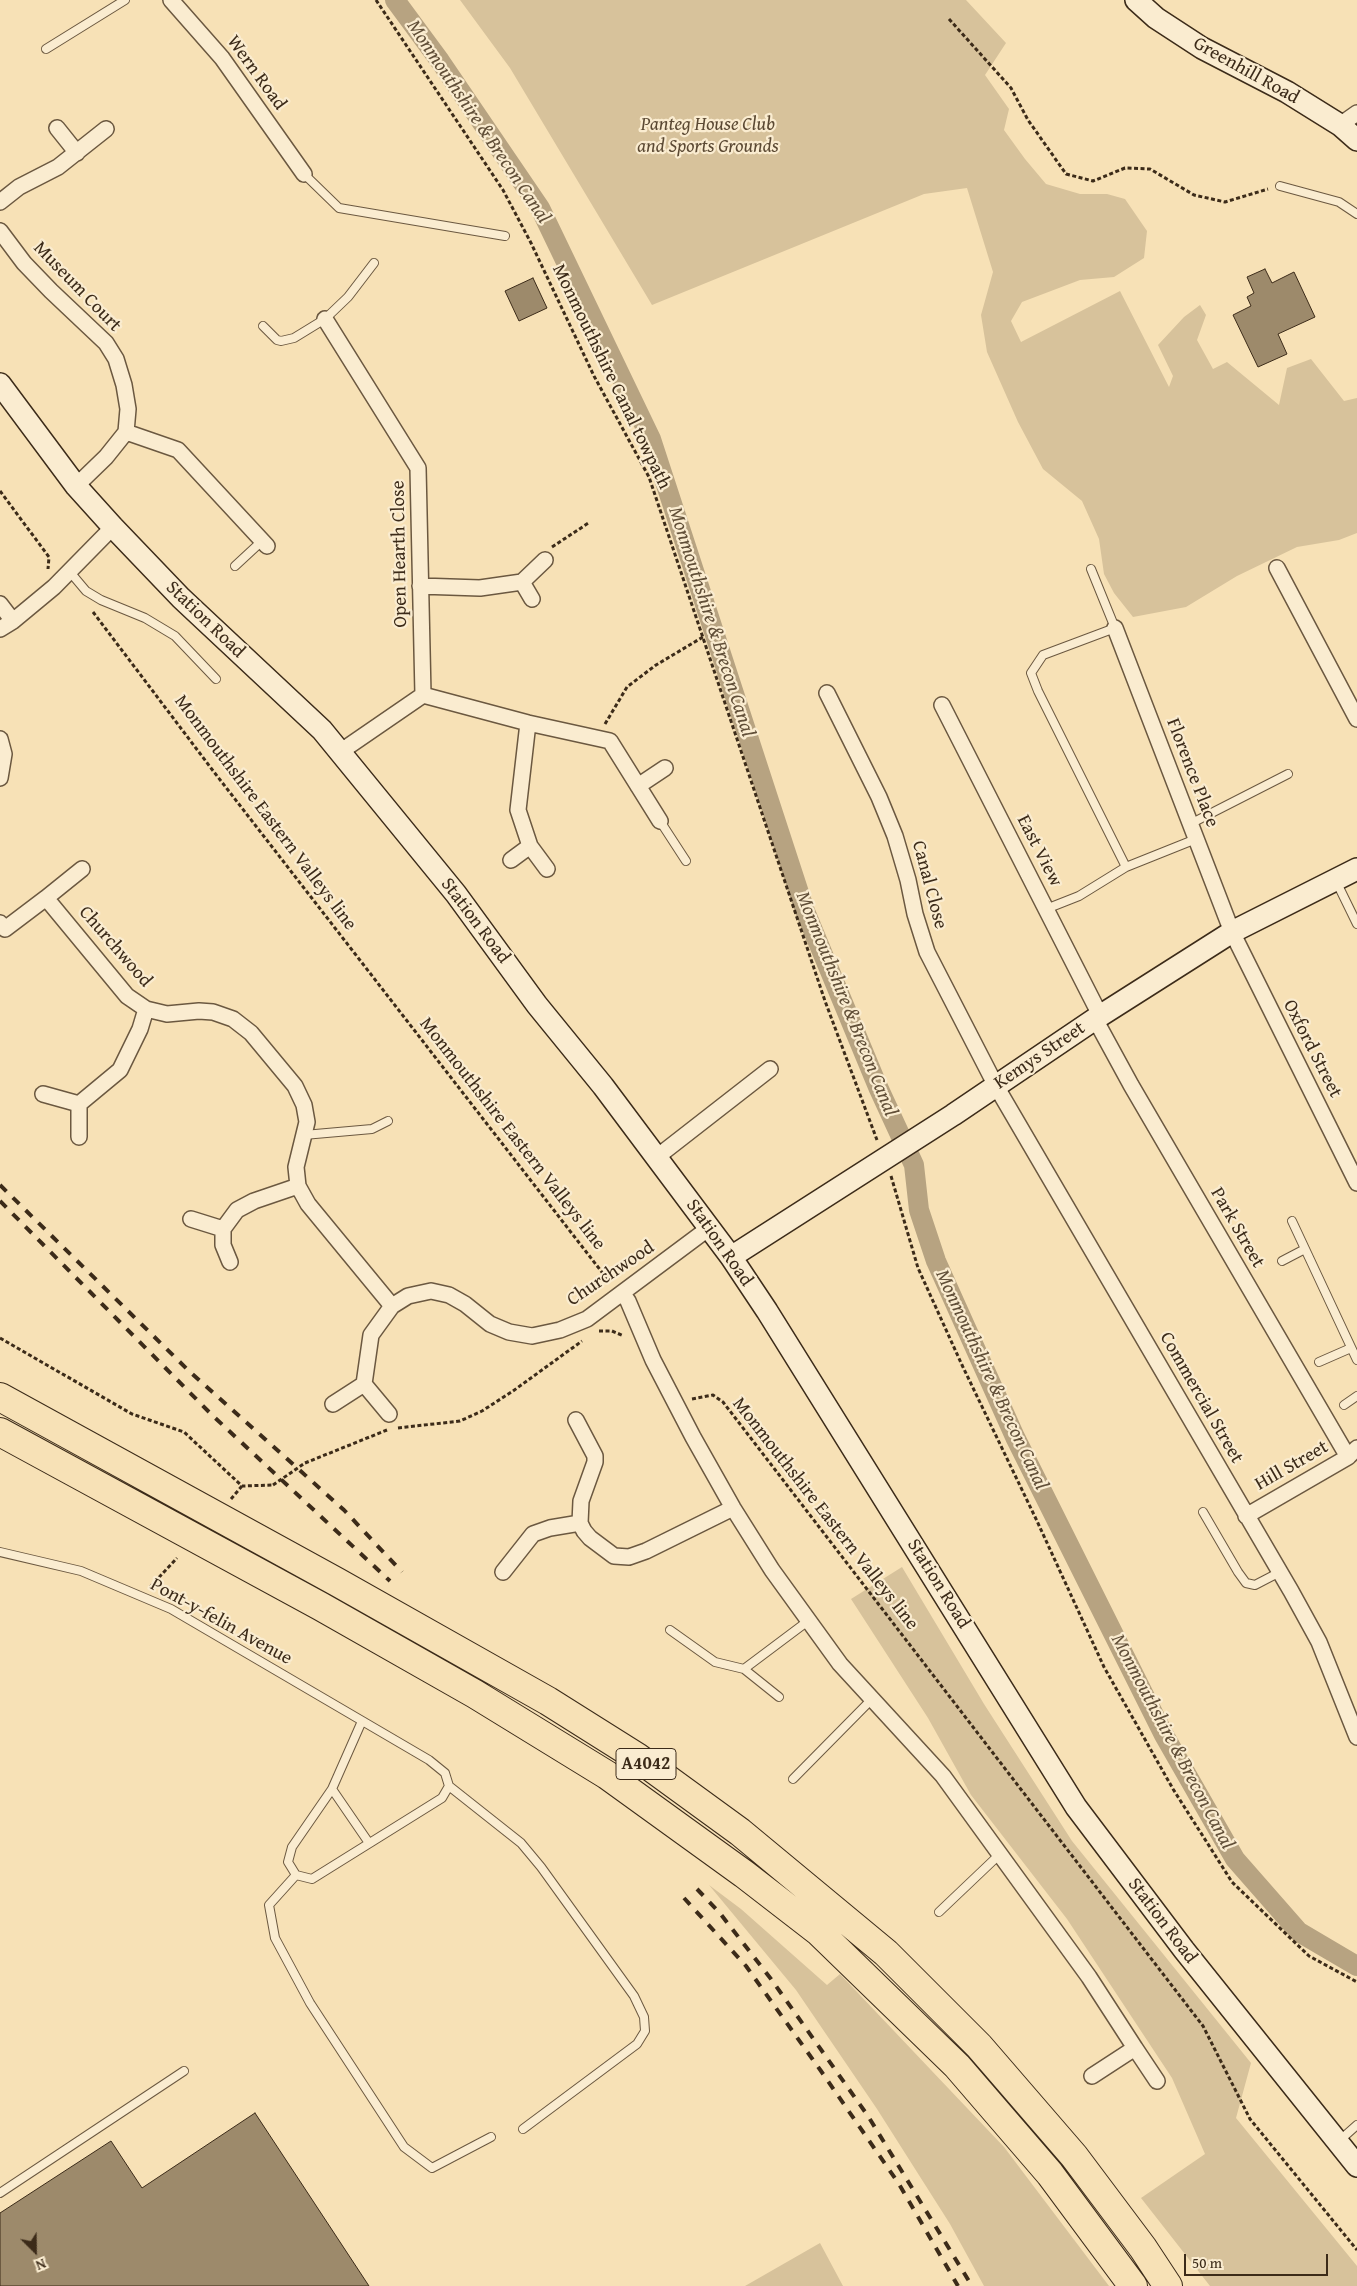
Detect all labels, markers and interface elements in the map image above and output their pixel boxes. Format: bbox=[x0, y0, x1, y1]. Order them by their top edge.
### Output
water label: Monmouthshire & Brecon Canal bbox=[401, 16, 555, 228]
street label: Wern Road bbox=[221, 31, 291, 115]
street label: Greenhill Road bbox=[1189, 32, 1303, 110]
park label: Panteg House Club and Sports Grounds bbox=[637, 114, 779, 158]
street label: Museum Court bbox=[28, 237, 126, 337]
street label: Monmouthshire Canal towpath bbox=[546, 261, 676, 493]
street label: Open Hearth Close bbox=[387, 480, 413, 628]
water label: Monmouthshire & Brecon Canal bbox=[662, 504, 760, 740]
street label: Station Road bbox=[161, 577, 249, 663]
street label: Monmouthshire Eastern Valleys line bbox=[169, 691, 361, 935]
street label: Florence Place bbox=[1161, 715, 1223, 831]
street label: East View bbox=[1011, 811, 1067, 891]
street label: Canal Close bbox=[906, 838, 952, 932]
street label: Station Road bbox=[435, 874, 515, 968]
water label: Monmouthshire & Brecon Canal bbox=[790, 888, 902, 1120]
street label: Churchwood bbox=[73, 902, 157, 992]
street label: Oxford Street bbox=[1278, 996, 1346, 1102]
street label: Monmouthshire Eastern Valleys line bbox=[414, 1013, 610, 1255]
street label: Kemys Street bbox=[990, 1017, 1090, 1095]
street label: Park Street bbox=[1205, 1184, 1269, 1272]
street label: Station Road bbox=[681, 1195, 757, 1291]
street label: Churchwood bbox=[563, 1236, 659, 1312]
water label: Monmouthshire & Brecon Canal bbox=[929, 1266, 1053, 1494]
street label: Commercial Street bbox=[1154, 1328, 1248, 1468]
street label: Monmouthshire Eastern Valleys line bbox=[727, 1393, 923, 1635]
street label: Hill Street bbox=[1251, 1436, 1333, 1496]
street label: Station Road bbox=[901, 1535, 975, 1633]
street label: Pont-y-felin Avenue bbox=[146, 1574, 296, 1670]
water label: Monmouthshire & Brecon Canal bbox=[1105, 1630, 1239, 1854]
road number: A4042 bbox=[616, 1748, 676, 1780]
street label: Station Road bbox=[1122, 1874, 1202, 1968]
north arrow bbox=[10, 2226, 60, 2276]
scale bar bbox=[1187, 2244, 1331, 2276]
text: 50 m bbox=[1192, 2252, 1222, 2273]
text: N bbox=[33, 2254, 49, 2276]

